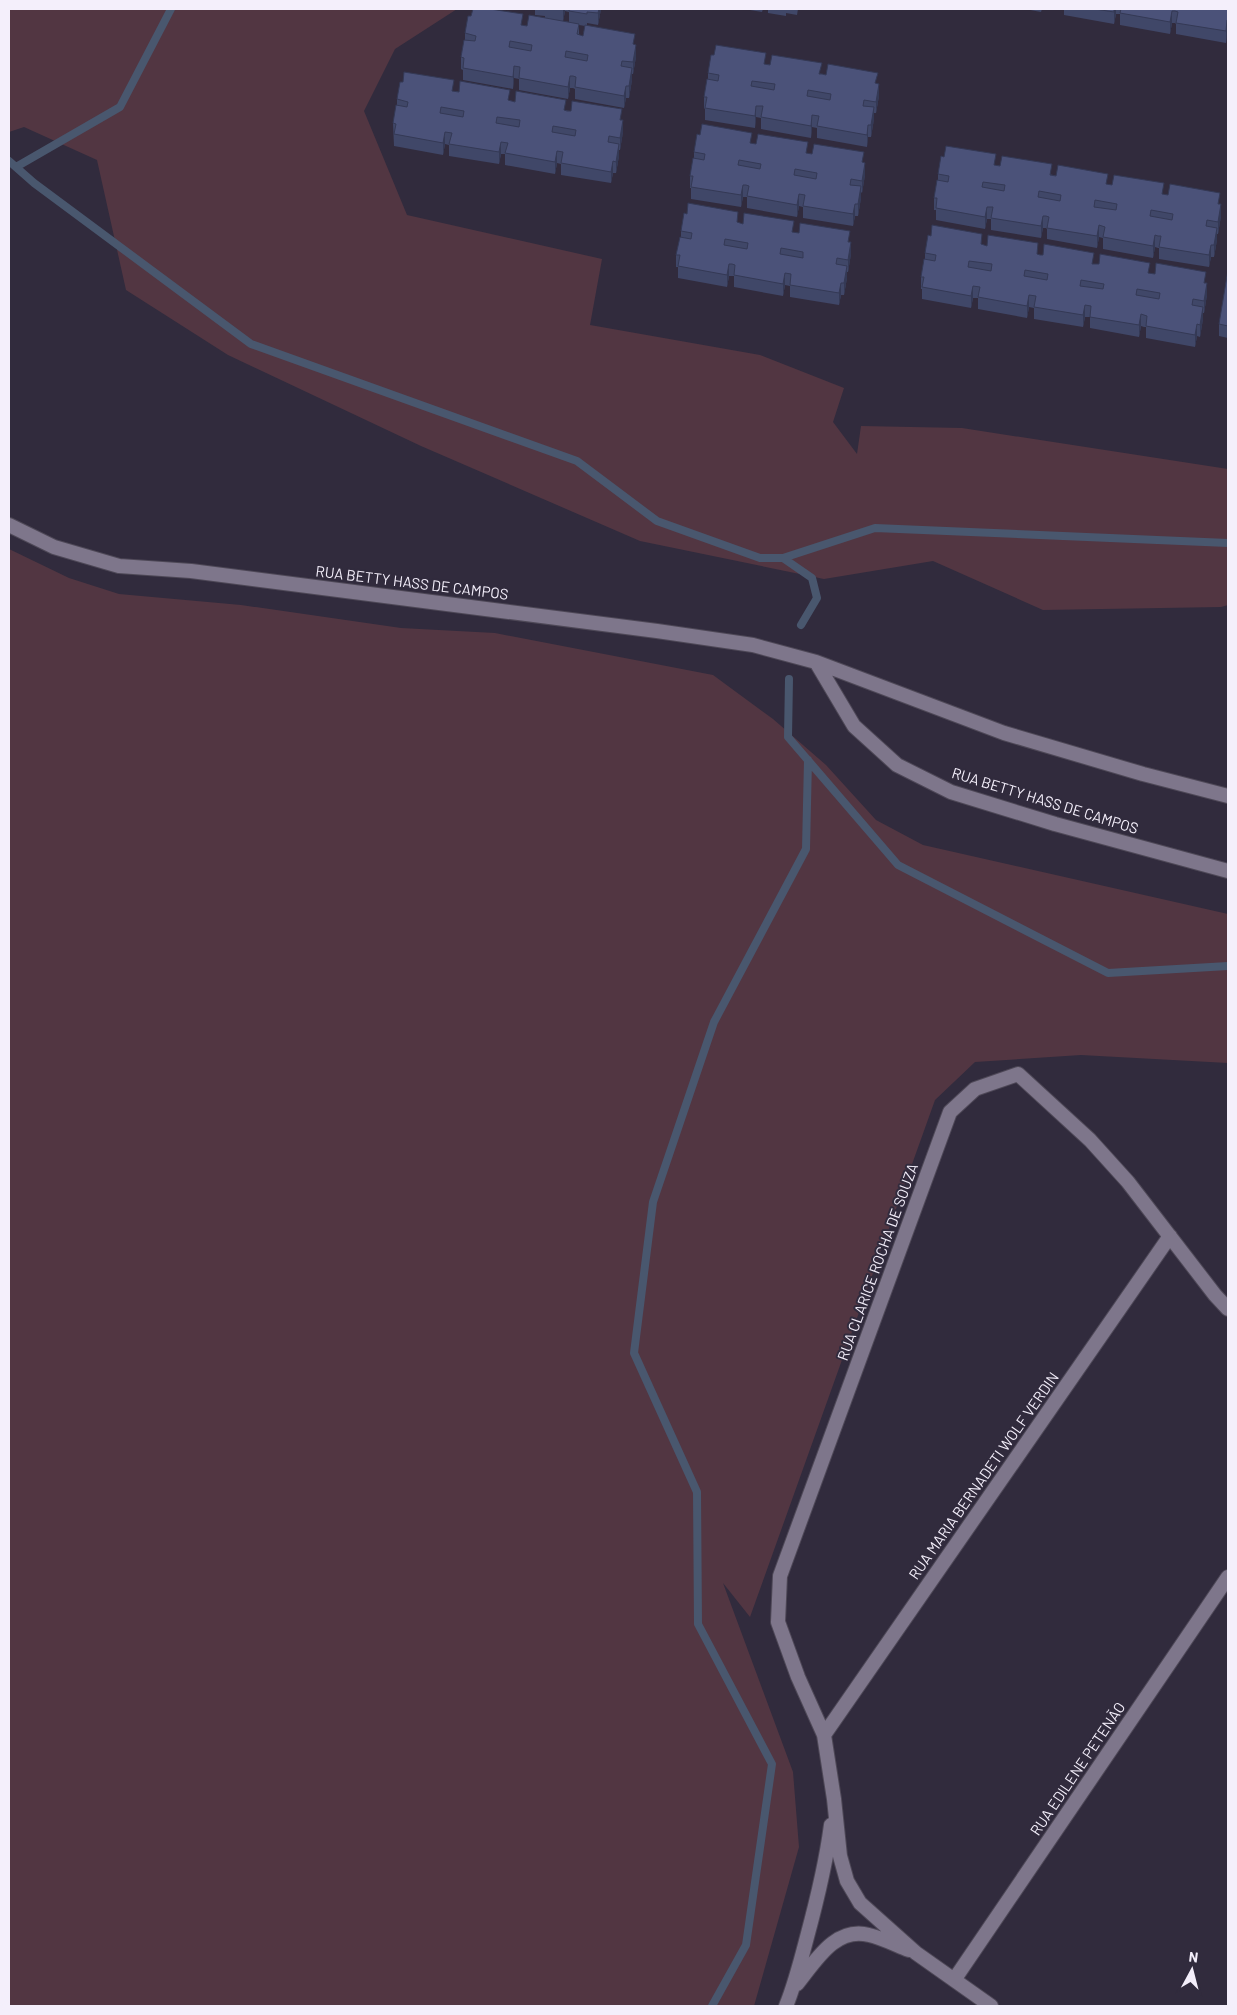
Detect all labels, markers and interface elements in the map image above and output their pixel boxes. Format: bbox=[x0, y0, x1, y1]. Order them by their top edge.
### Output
street label: RUA BETTY HASS DE CAMPOS bbox=[315, 561, 510, 603]
street label: RUA BETTY HASS DE CAMPOS bbox=[950, 763, 1141, 837]
street label: RUA CLARICE ROCHA DE SOUZA bbox=[833, 1161, 921, 1363]
street label: RUA MARIA BERNADETI WOLF VERDIN bbox=[904, 1368, 1062, 1583]
street label: RUA EDILENE PETENÃO bbox=[1026, 1698, 1128, 1838]
north arrow bbox=[1167, 1945, 1217, 1995]
text: N bbox=[1188, 1948, 1199, 1966]

